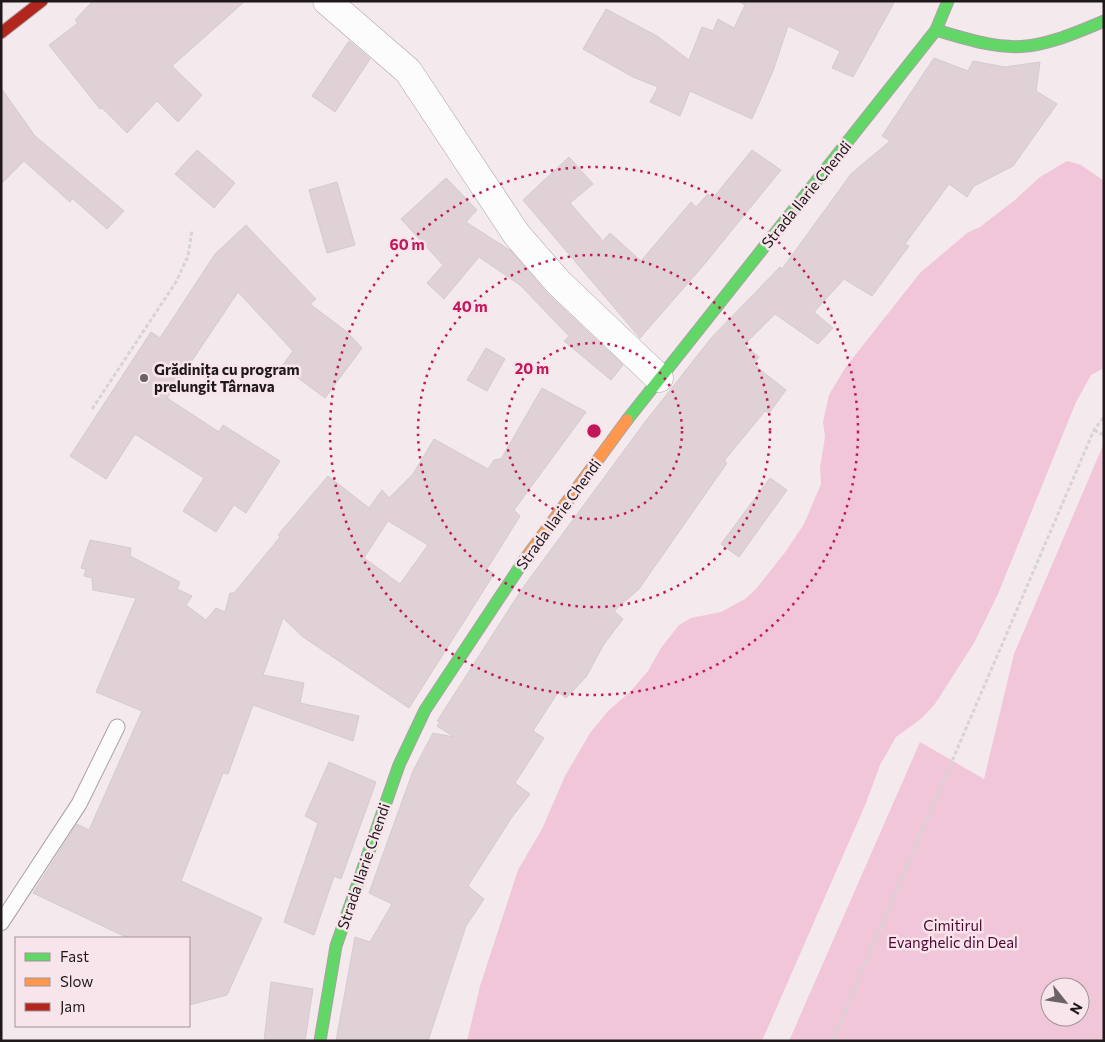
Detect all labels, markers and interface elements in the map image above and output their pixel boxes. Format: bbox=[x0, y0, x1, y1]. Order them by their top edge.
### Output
street label: Strada Ilarie Chendi bbox=[757, 137, 855, 251]
text: 60 m bbox=[389, 235, 425, 253]
text: 40 m bbox=[452, 297, 488, 315]
text: 20 m bbox=[515, 359, 549, 377]
place label: Grădinița cu program prelungit Târnava bbox=[154, 360, 300, 395]
marker: Grădinița cu program prelungit Târnava bbox=[138, 372, 150, 384]
centre of rings bbox=[585, 422, 603, 440]
street label: Strada Ilarie Chendi bbox=[512, 455, 604, 573]
street label: Strada Ilarie Chendi bbox=[333, 801, 393, 931]
park label: Cimitirul Evanghelic din Deal bbox=[888, 916, 1018, 951]
legend bbox=[15, 937, 190, 1027]
text: Fast bbox=[60, 947, 89, 965]
text: Slow bbox=[60, 972, 93, 990]
north arrow bbox=[1040, 977, 1090, 1027]
text: Jam bbox=[60, 997, 85, 1015]
text: N bbox=[1067, 1000, 1087, 1018]

